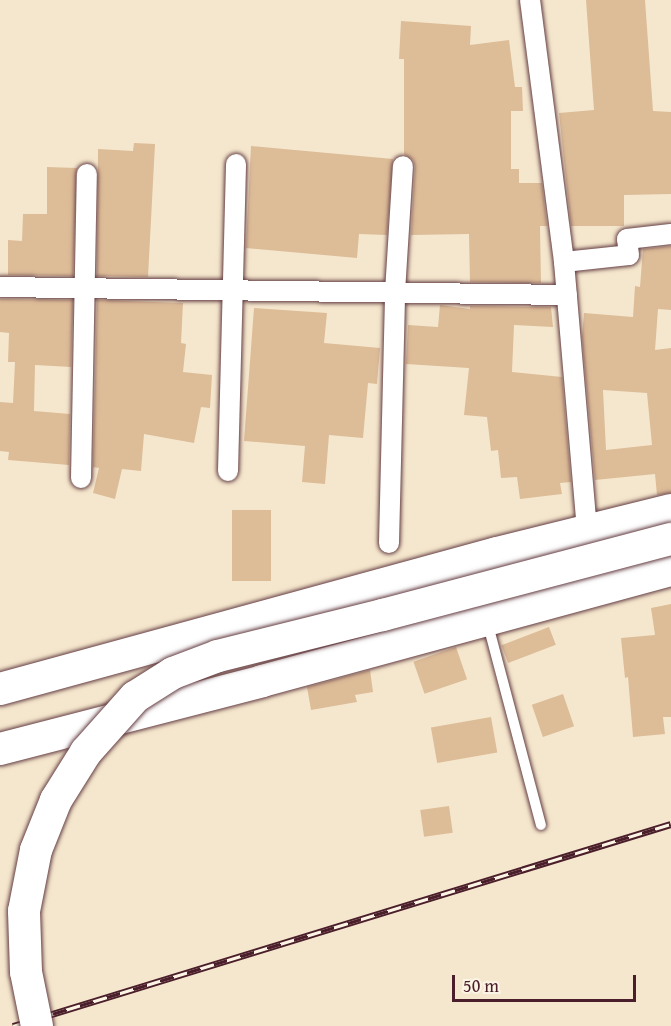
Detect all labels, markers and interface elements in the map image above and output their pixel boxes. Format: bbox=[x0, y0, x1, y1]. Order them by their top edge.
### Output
scale bar bbox=[455, 963, 640, 1001]
text: 50 m bbox=[463, 972, 499, 999]

